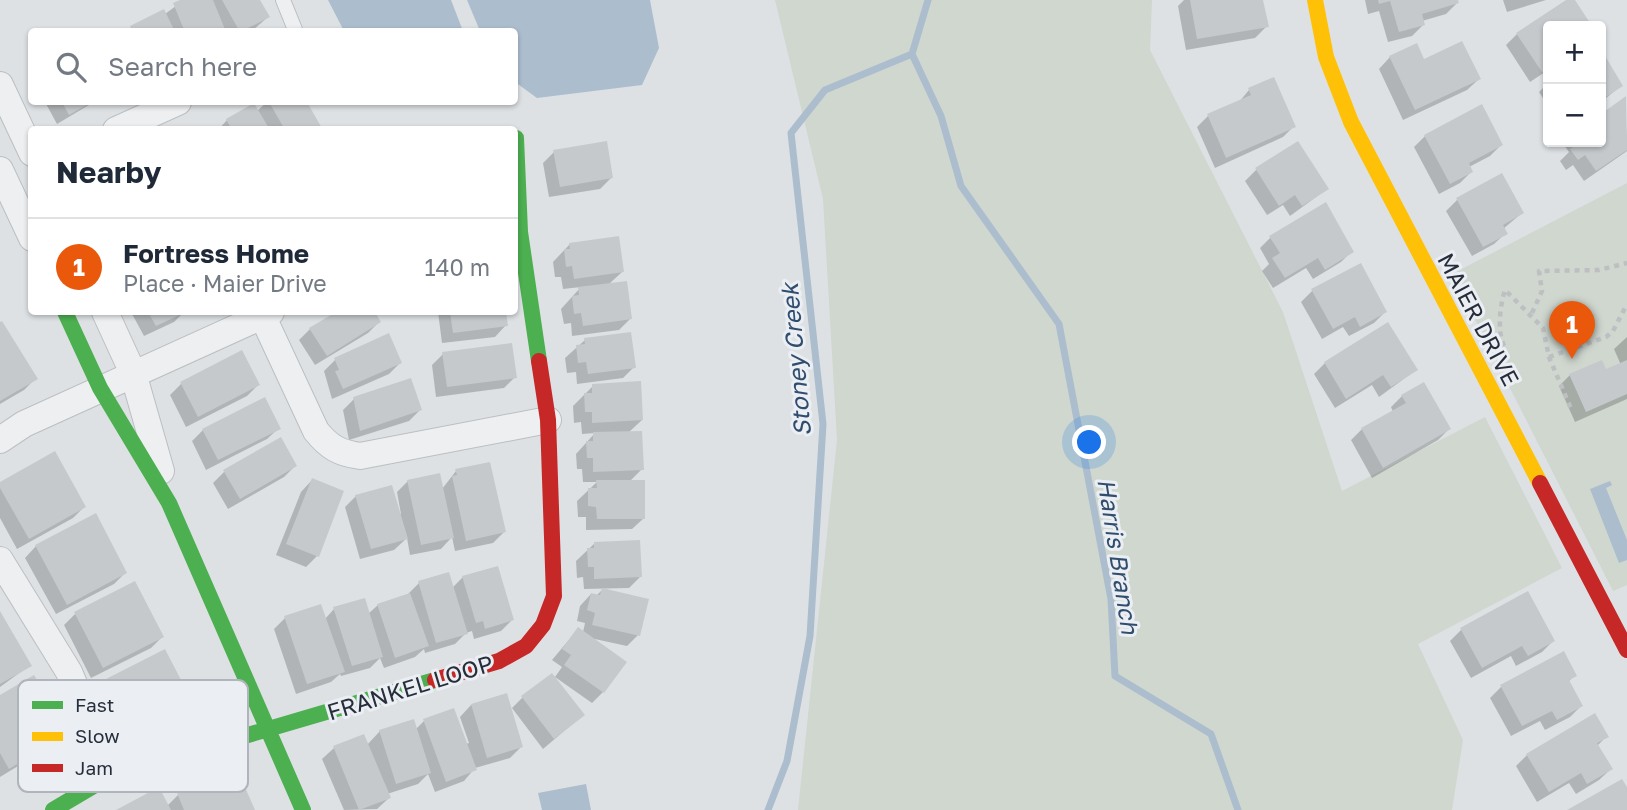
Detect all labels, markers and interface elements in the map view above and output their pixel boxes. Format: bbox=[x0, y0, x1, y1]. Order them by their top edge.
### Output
map controls bbox=[1543, 21, 1606, 147]
button: + bbox=[1543, 21, 1606, 84]
search box bbox=[28, 28, 518, 105]
icon: search bbox=[52, 48, 90, 86]
text: Search here bbox=[108, 51, 257, 82]
button: − bbox=[1543, 84, 1606, 147]
text: Nearby bbox=[56, 154, 161, 190]
text: Fortress Home bbox=[123, 238, 309, 269]
street label: MAIER DRIVE bbox=[1432, 248, 1526, 390]
text: 1 bbox=[73, 253, 85, 281]
text: 140 m bbox=[424, 253, 490, 281]
text: Place · Maier Drive bbox=[123, 269, 327, 297]
water label: Stoney Creek bbox=[774, 280, 817, 438]
pin: 1 bbox=[1549, 301, 1595, 359]
your location bbox=[1072, 425, 1106, 459]
water label: Harris Branch bbox=[1092, 476, 1146, 637]
street label: FRANKEL LOOP bbox=[324, 648, 496, 726]
legend bbox=[18, 680, 248, 792]
text: Fast bbox=[75, 693, 114, 716]
text: Slow bbox=[75, 724, 120, 747]
text: Jam bbox=[75, 756, 113, 779]

